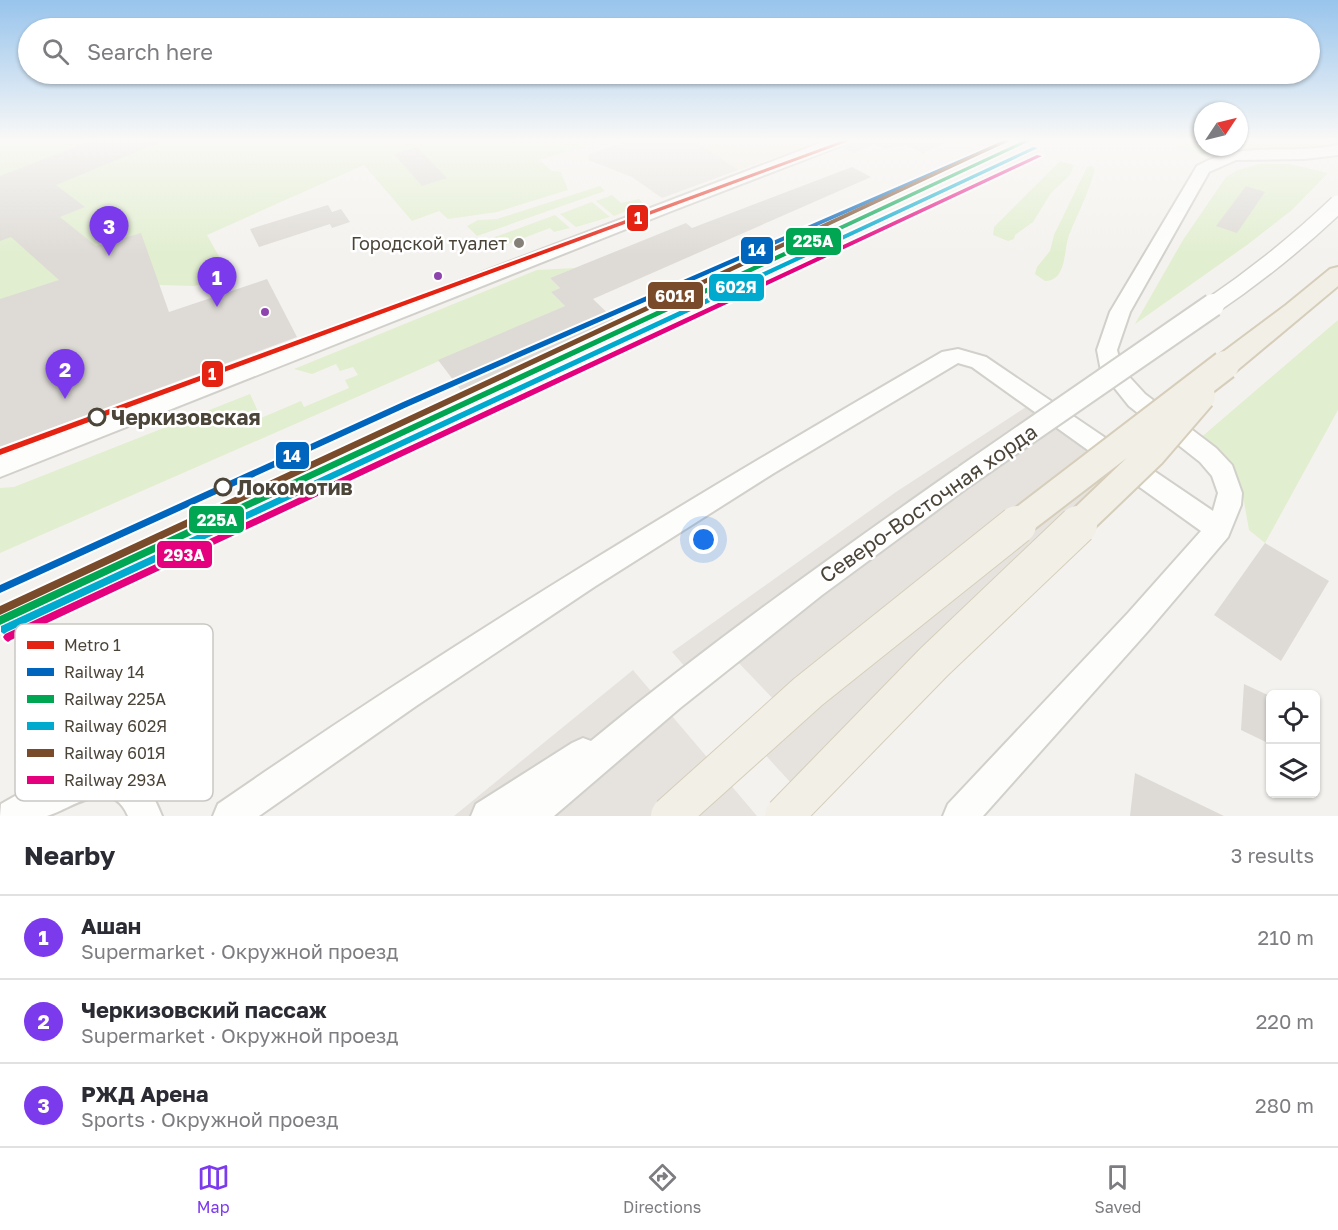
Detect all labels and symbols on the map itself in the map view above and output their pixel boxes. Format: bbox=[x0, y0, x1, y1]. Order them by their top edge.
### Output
north arrow bbox=[1194, 102, 1248, 156]
line badge: 1 bbox=[626, 204, 649, 232]
pin: 3 bbox=[90, 206, 128, 256]
text: 1 bbox=[634, 208, 642, 228]
line badge: 225А bbox=[785, 227, 842, 256]
text: 225А bbox=[793, 231, 834, 251]
place label: Городской туалет bbox=[351, 232, 507, 254]
marker: Городской туалет bbox=[512, 236, 526, 250]
line badge: 14 bbox=[740, 236, 774, 265]
text: 14 bbox=[748, 240, 766, 260]
pin: 1 bbox=[198, 258, 236, 307]
unlabelled marker bbox=[432, 270, 444, 282]
line badge: 602Я bbox=[708, 273, 765, 302]
text: 602Я bbox=[715, 277, 757, 297]
line badge: 601Я bbox=[647, 281, 704, 310]
text: 601Я bbox=[655, 286, 695, 306]
unlabelled marker bbox=[259, 306, 271, 318]
pin: 2 bbox=[46, 350, 84, 399]
line badge: 1 bbox=[201, 360, 224, 388]
text: 1 bbox=[208, 364, 216, 384]
place label: Черкизовская bbox=[111, 404, 261, 430]
marker: Черкизовская bbox=[88, 408, 106, 426]
street label: Северо-Восточная хорда bbox=[814, 418, 1042, 588]
line badge: 14 bbox=[275, 441, 310, 470]
text: 14 bbox=[283, 446, 301, 466]
place label: Локомотив bbox=[237, 474, 353, 500]
marker: Локомотив bbox=[214, 478, 232, 496]
line badge: 225А bbox=[188, 505, 245, 534]
text: 225А bbox=[197, 510, 238, 530]
your location bbox=[689, 525, 718, 554]
line badge: 293А bbox=[156, 540, 213, 569]
text: 293А bbox=[163, 545, 205, 565]
legend bbox=[15, 624, 213, 801]
text: Metro 1 bbox=[64, 635, 121, 655]
text: Railway 14 bbox=[64, 662, 145, 682]
text: Railway 225А bbox=[64, 689, 166, 709]
text: Railway 602Я bbox=[64, 716, 167, 736]
text: Railway 601Я bbox=[64, 743, 166, 763]
text: Railway 293А bbox=[64, 770, 167, 790]

